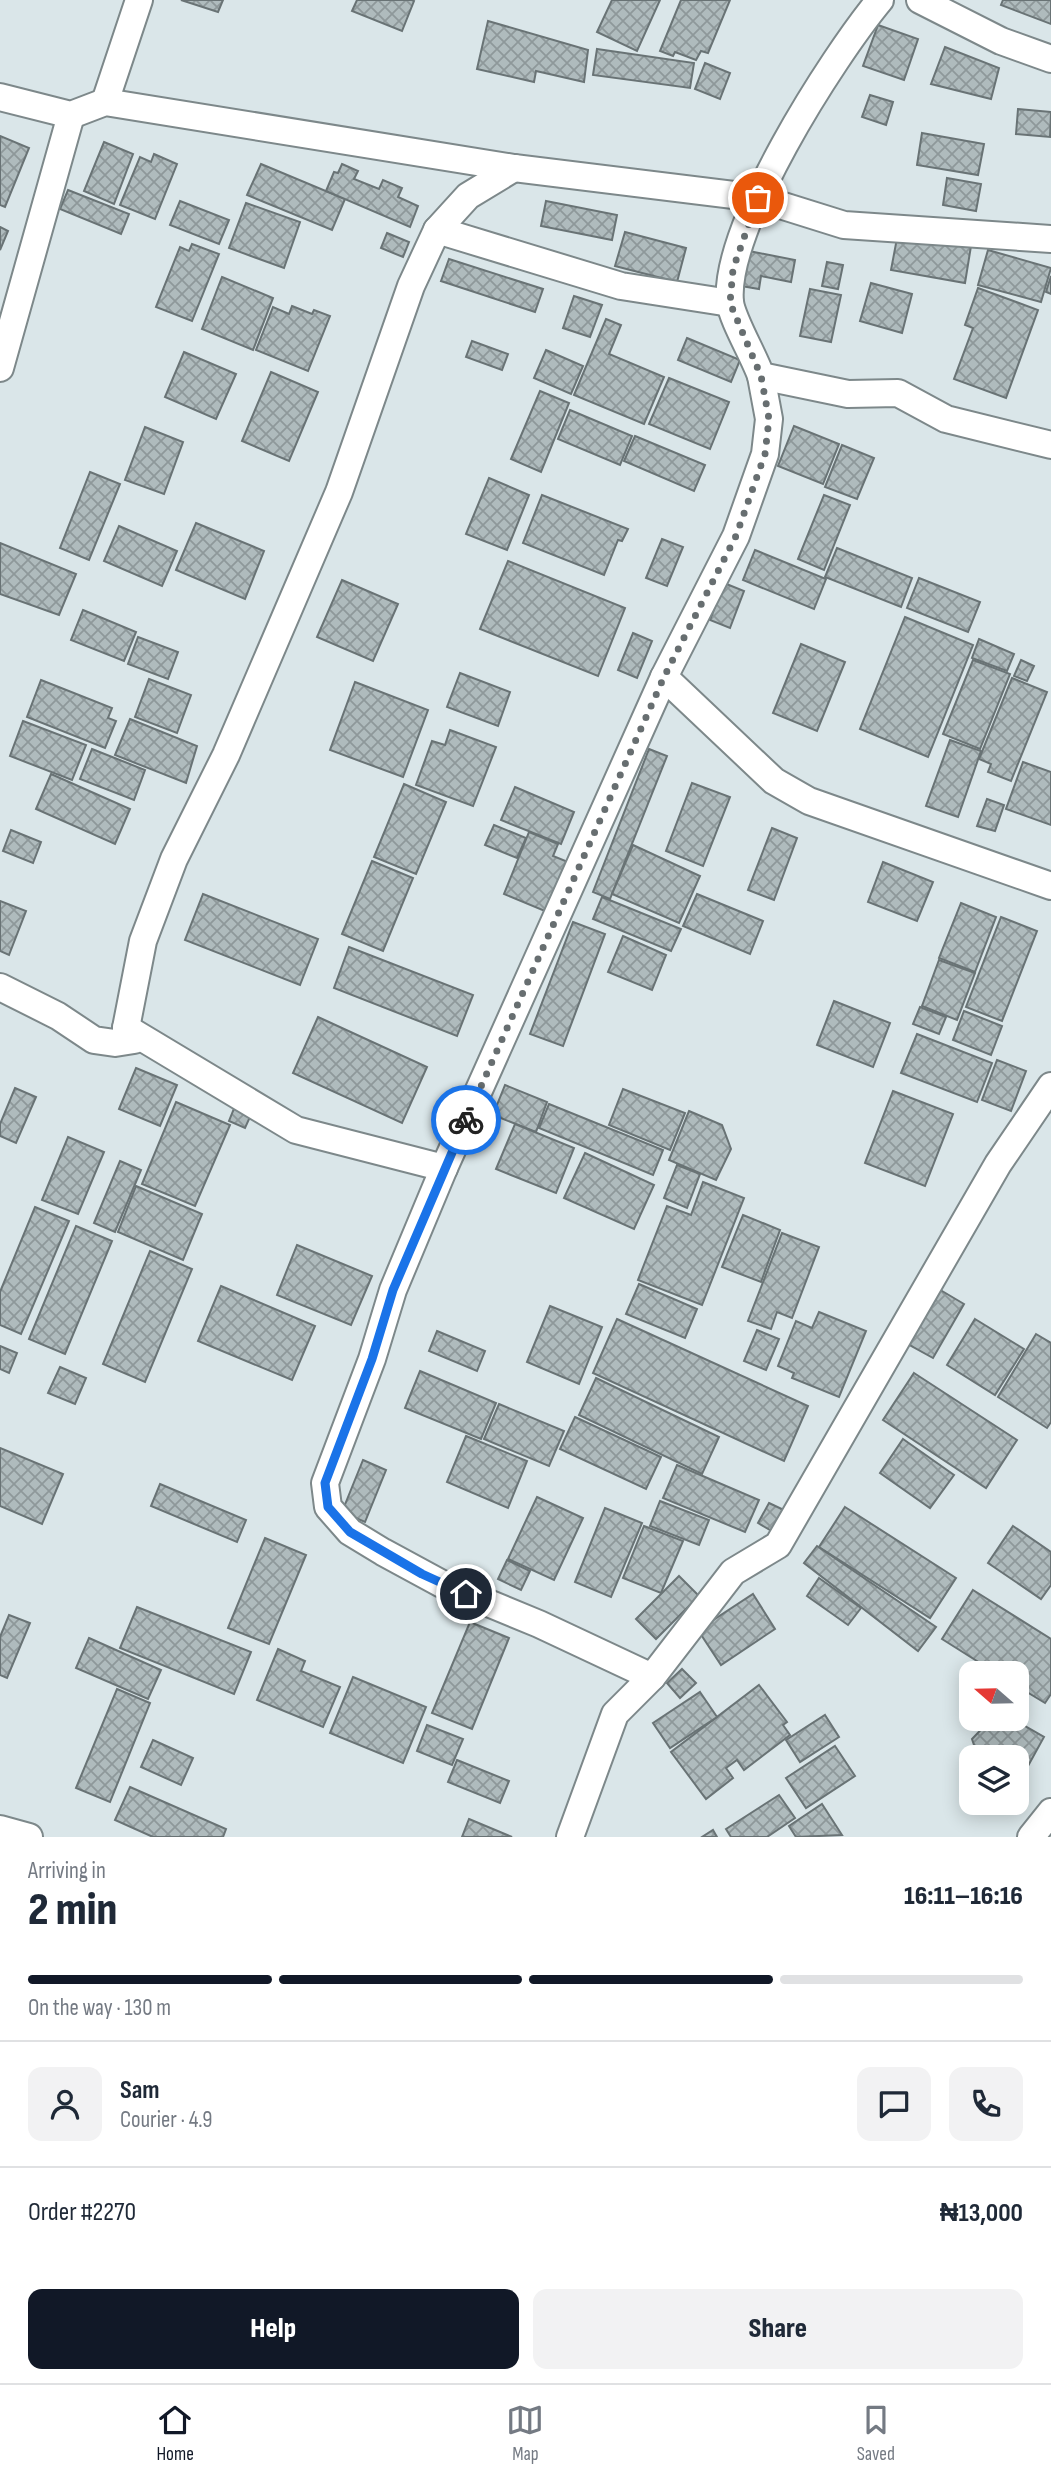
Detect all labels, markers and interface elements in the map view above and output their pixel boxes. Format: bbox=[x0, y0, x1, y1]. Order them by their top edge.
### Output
pin bbox=[728, 168, 788, 228]
icon: bag bbox=[739, 179, 777, 217]
courier bbox=[431, 1085, 501, 1155]
icon: bike bbox=[447, 1101, 485, 1139]
pin bbox=[436, 1564, 496, 1624]
icon: home bbox=[447, 1575, 485, 1613]
north arrow bbox=[959, 1661, 1029, 1731]
map controls bbox=[959, 1661, 1029, 1815]
button: layers bbox=[959, 1745, 1029, 1815]
text: Arriving in bbox=[28, 1857, 106, 1885]
text: 16:11–16:16 bbox=[904, 1881, 1023, 1912]
text: 2 min bbox=[28, 1883, 117, 1938]
text: On the way · 130 m bbox=[28, 1994, 171, 2022]
button: person bbox=[28, 2067, 102, 2141]
button: chat bbox=[857, 2067, 931, 2141]
button: phone bbox=[949, 2067, 1023, 2141]
text: Sam bbox=[120, 2075, 160, 2106]
text: Courier · 4.9 bbox=[120, 2106, 212, 2134]
text: Order #2270 bbox=[28, 2197, 136, 2228]
text: ₦13,000 bbox=[940, 2198, 1023, 2229]
button: Help bbox=[28, 2289, 519, 2369]
button: Share bbox=[533, 2289, 1023, 2369]
tab: Home bbox=[156, 2401, 194, 2466]
tab: Map bbox=[506, 2401, 544, 2466]
tab: Saved bbox=[857, 2401, 895, 2466]

